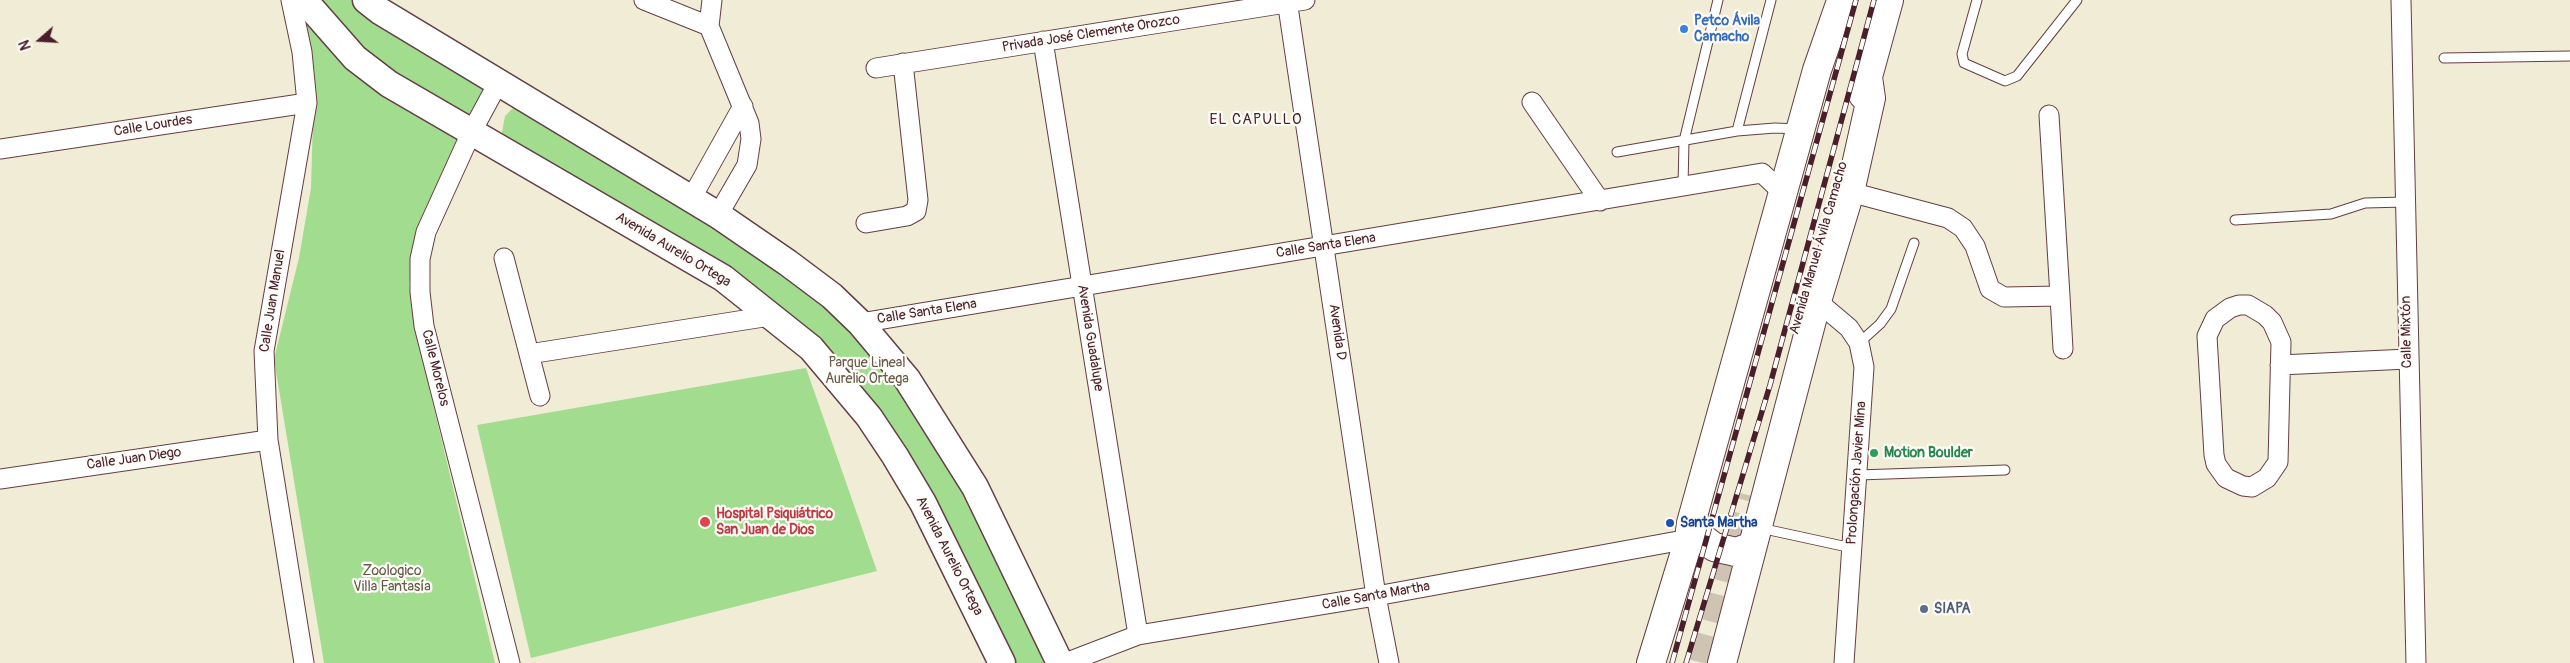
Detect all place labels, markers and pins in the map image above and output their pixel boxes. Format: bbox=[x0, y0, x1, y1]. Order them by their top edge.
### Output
place label: Petco Ávila Camacho bbox=[1694, 13, 1760, 46]
marker: Petco Ávila Camacho bbox=[1678, 23, 1690, 35]
place label: Motion Boulder bbox=[1884, 445, 1973, 461]
marker: Motion Boulder bbox=[1868, 447, 1880, 459]
place label: Hospital Psiquiátrico San Juan de Dios bbox=[716, 506, 833, 538]
marker: Hospital Psiquiátrico San Juan de Dios bbox=[698, 515, 712, 529]
place label: Santa Martha bbox=[1680, 515, 1758, 531]
marker: Santa Martha bbox=[1664, 517, 1676, 529]
place label: SIAPA bbox=[1934, 601, 1970, 617]
marker: SIAPA bbox=[1918, 603, 1930, 615]

